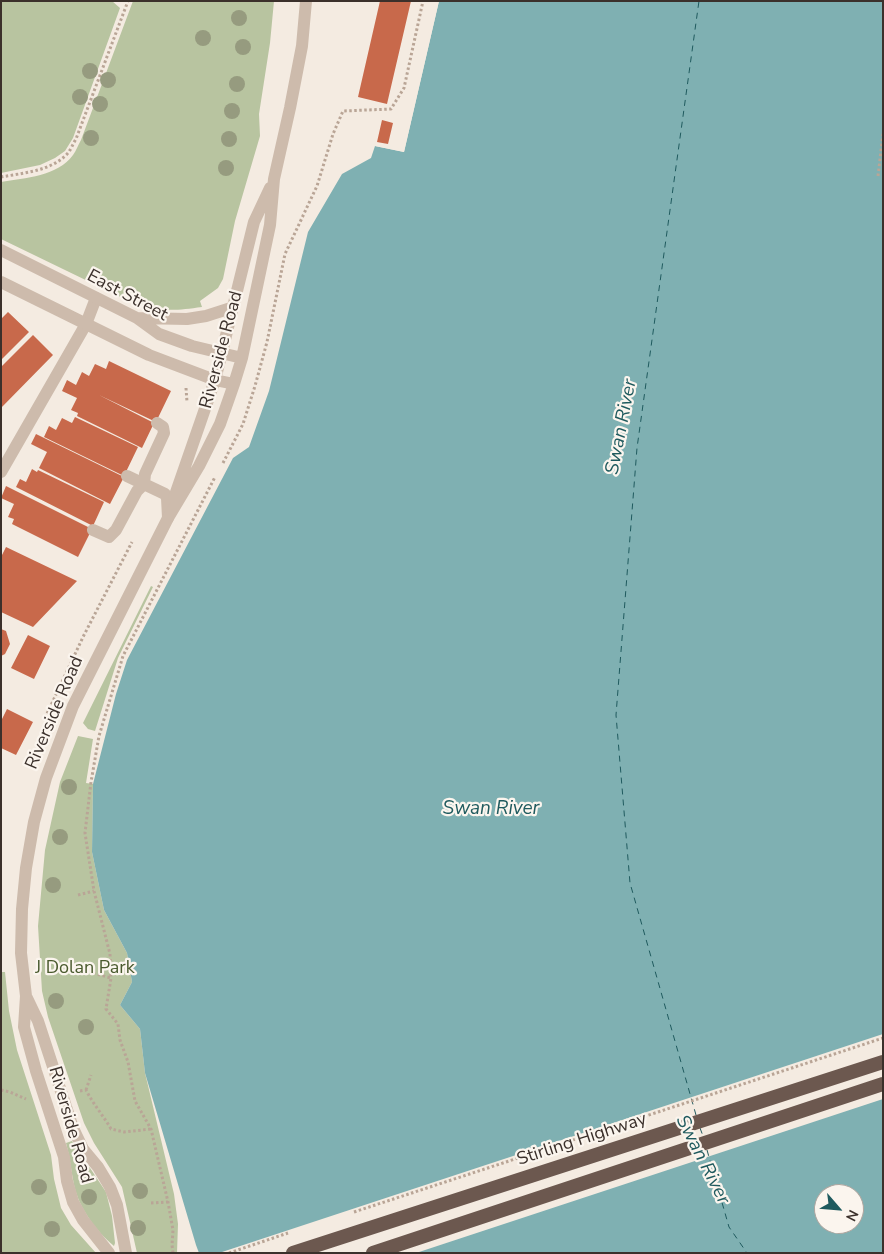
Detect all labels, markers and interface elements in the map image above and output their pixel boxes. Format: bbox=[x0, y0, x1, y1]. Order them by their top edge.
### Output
street label: East Street bbox=[83, 266, 171, 326]
street label: Riverside Road bbox=[196, 289, 248, 411]
water label: Swan River bbox=[602, 377, 642, 477]
street label: Riverside Road bbox=[21, 653, 89, 773]
water label: Swan River bbox=[443, 798, 539, 820]
park label: J Dolan Park bbox=[35, 958, 135, 980]
street label: Riverside Road bbox=[43, 1064, 97, 1186]
street label: Stirling Highway bbox=[514, 1109, 650, 1171]
water label: Swan River bbox=[670, 1112, 734, 1208]
north arrow bbox=[814, 1184, 864, 1234]
text: N bbox=[841, 1207, 863, 1225]

